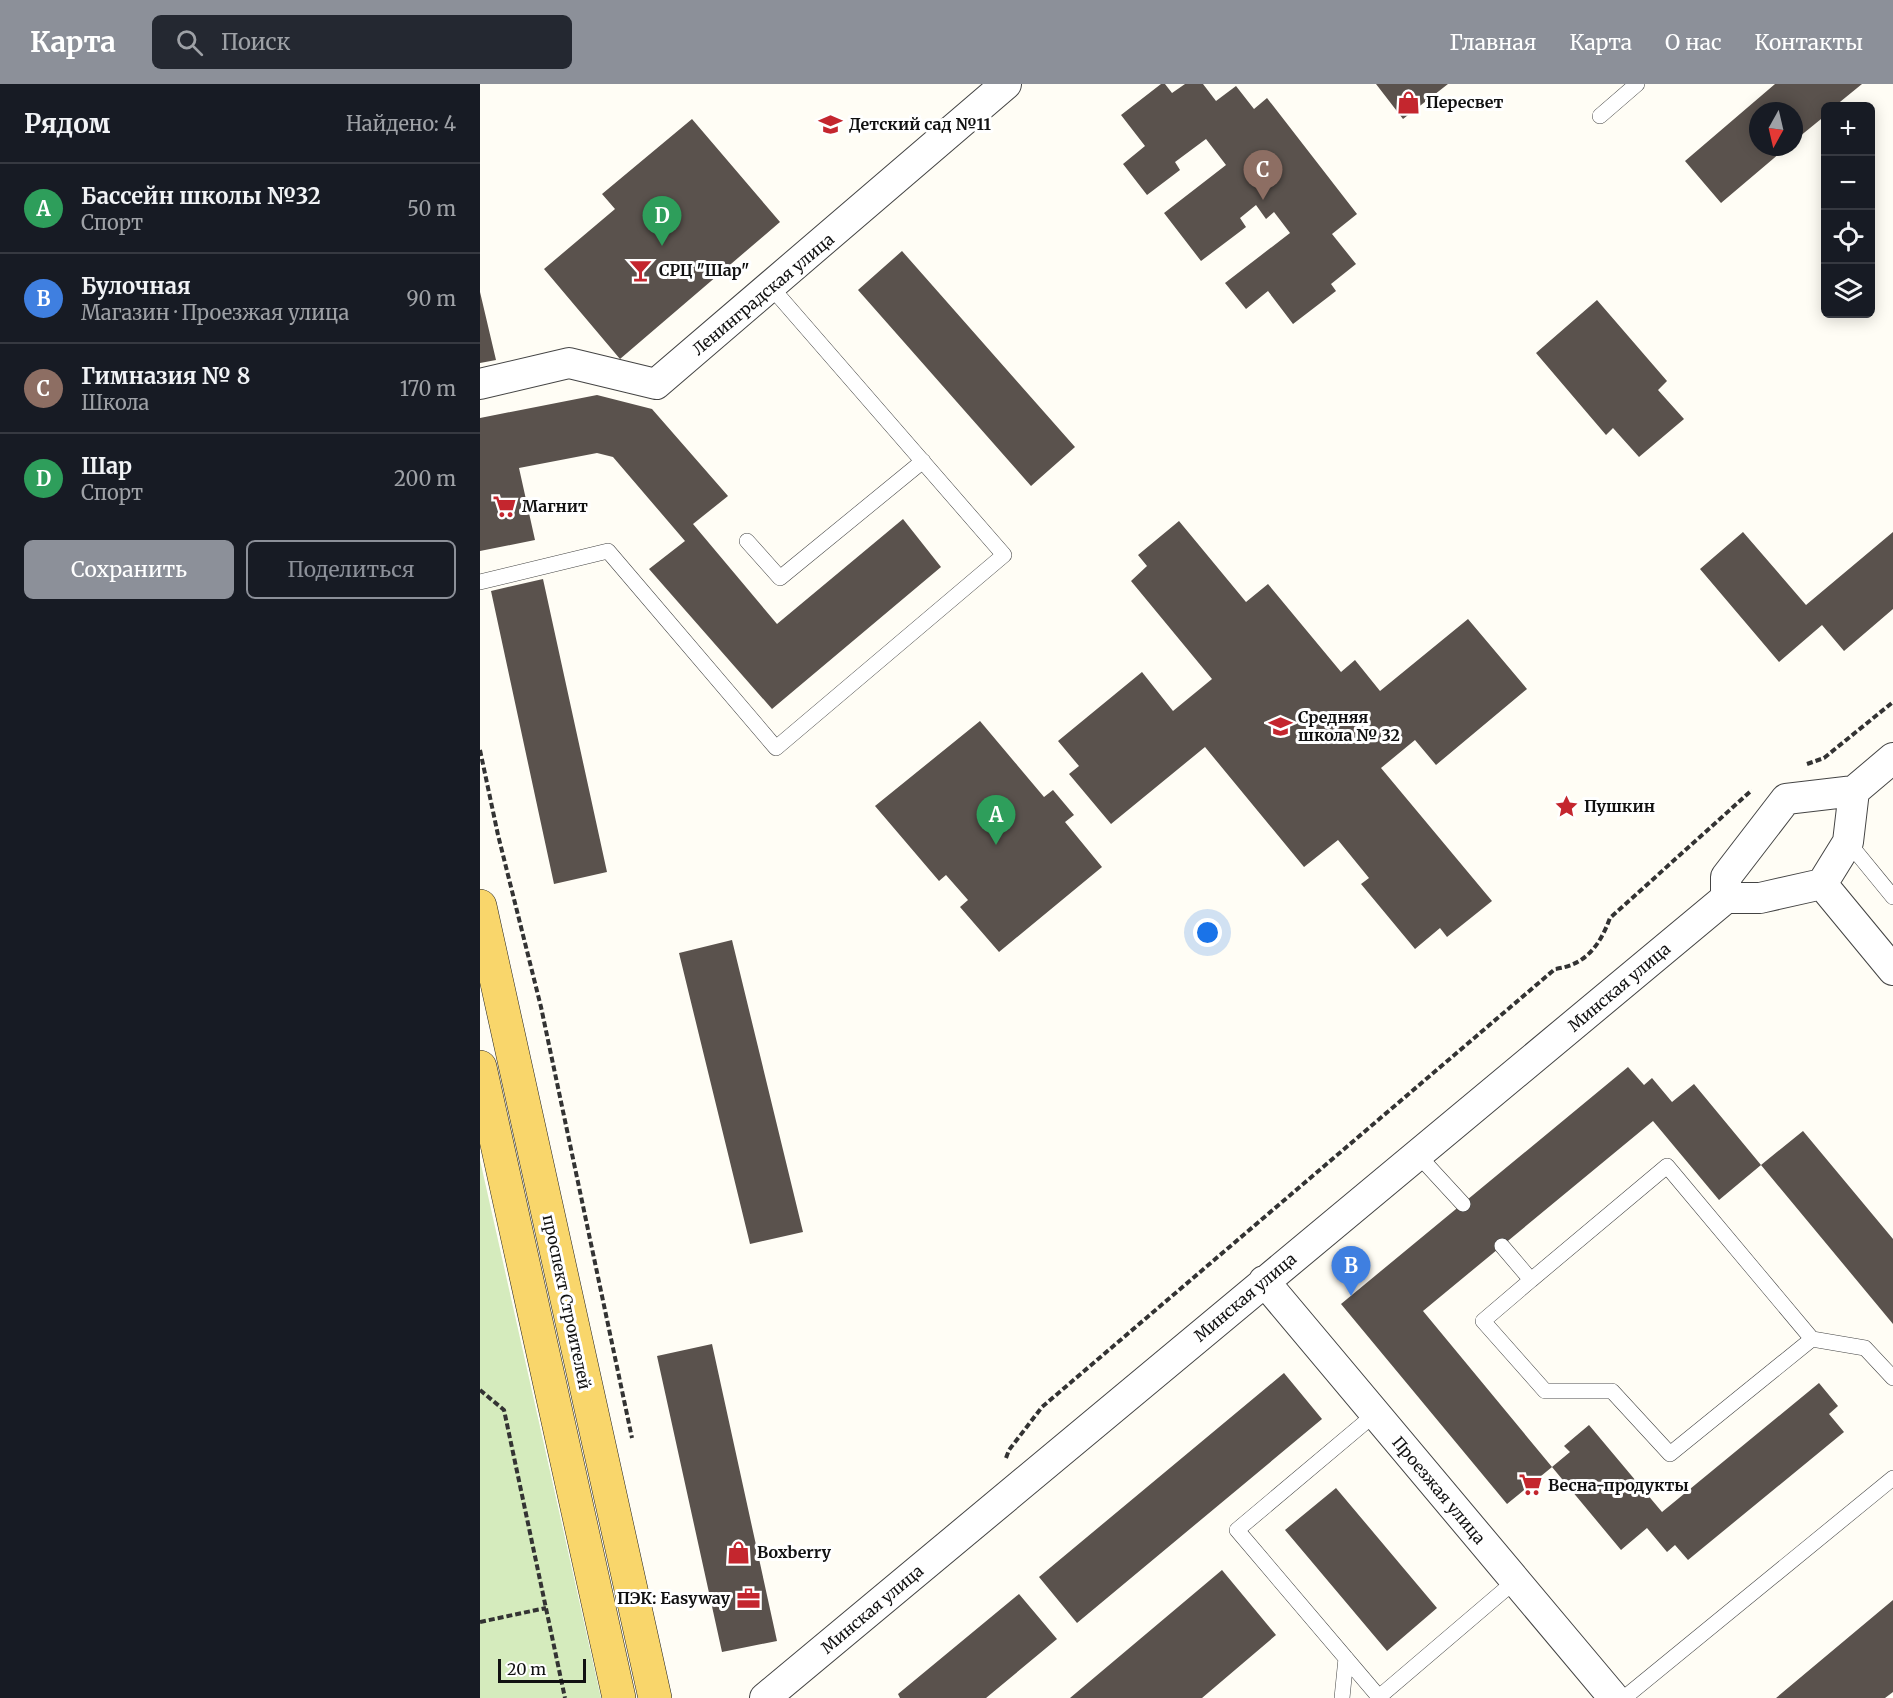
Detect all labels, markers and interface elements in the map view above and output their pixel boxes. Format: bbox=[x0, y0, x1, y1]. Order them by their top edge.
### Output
search box bbox=[152, 15, 572, 69]
text: Карта bbox=[30, 24, 116, 60]
icon: search bbox=[173, 26, 206, 59]
text: Поиск bbox=[221, 28, 291, 56]
text: Главная bbox=[1450, 29, 1537, 56]
text: Карта bbox=[1570, 29, 1632, 56]
text: О нас bbox=[1665, 29, 1722, 56]
text: Контакты bbox=[1755, 29, 1863, 56]
shop icon: Пересвет bbox=[1395, 89, 1421, 115]
place label: Пересвет bbox=[1426, 92, 1504, 112]
north arrow bbox=[1749, 102, 1803, 156]
map controls bbox=[1821, 102, 1875, 318]
button: + bbox=[1821, 102, 1875, 156]
text: Рядом bbox=[24, 107, 110, 140]
text: Найдено: 4 bbox=[346, 111, 456, 136]
school or university icon: Детский сад №11 bbox=[818, 111, 844, 137]
place label: Детский сад №11 bbox=[849, 114, 991, 134]
pin: C bbox=[1244, 150, 1282, 200]
button: − bbox=[1821, 156, 1875, 210]
text: Бассейн школы №32 bbox=[81, 182, 321, 210]
text: A bbox=[36, 196, 51, 221]
text: 50 m bbox=[407, 196, 456, 221]
pin: D bbox=[642, 196, 681, 246]
text: Спорт bbox=[81, 210, 143, 235]
button: locate bbox=[1821, 210, 1875, 264]
street label: Ленинградская улица bbox=[688, 229, 838, 359]
bar icon: СРЦ "Шар" bbox=[628, 257, 654, 283]
place label: СРЦ "Шар" bbox=[659, 260, 749, 280]
button: layers bbox=[1821, 264, 1875, 318]
text: Булочная bbox=[81, 272, 191, 300]
text: B bbox=[37, 286, 50, 311]
text: 90 m bbox=[406, 286, 456, 311]
text: Магазин · Проезжая улица bbox=[81, 300, 349, 325]
text: Гимназия № 8 bbox=[81, 362, 251, 390]
text: C bbox=[37, 376, 50, 401]
text: 170 m bbox=[400, 376, 456, 401]
text: Школа bbox=[81, 390, 149, 415]
text: Шар bbox=[81, 452, 132, 480]
text: D bbox=[36, 466, 51, 491]
text: 200 m bbox=[394, 466, 456, 491]
text: Спорт bbox=[81, 480, 143, 505]
supermarket icon: Магнит bbox=[491, 493, 517, 519]
place label: Магнит bbox=[522, 496, 588, 516]
button: Сохранить bbox=[24, 540, 234, 599]
button: Поделиться bbox=[246, 540, 456, 599]
place label: Средняя школа № 32 bbox=[1298, 707, 1400, 745]
school or university icon: Средняя школа № 32 bbox=[1267, 713, 1293, 739]
place icon: Пушкин bbox=[1553, 793, 1579, 819]
pin: A bbox=[976, 796, 1016, 845]
place label: Пушкин bbox=[1584, 796, 1655, 816]
your location bbox=[1193, 918, 1222, 947]
street label: Минская улица bbox=[1564, 938, 1674, 1035]
street label: проспект Строителей bbox=[539, 1213, 595, 1391]
pin: B bbox=[1332, 1246, 1370, 1296]
street label: Минская улица bbox=[1190, 1248, 1300, 1345]
street label: Проезжая улица bbox=[1388, 1432, 1490, 1548]
supermarket icon: Весна-продукты bbox=[1517, 1472, 1543, 1498]
place label: Весна-продукты bbox=[1548, 1475, 1689, 1495]
shop icon: Boxberry bbox=[726, 1539, 752, 1565]
place label: Boxberry bbox=[757, 1542, 832, 1562]
street label: Минская улица bbox=[817, 1560, 927, 1657]
office icon: ПЭК: Easyway bbox=[735, 1585, 761, 1611]
place label: ПЭК: Easyway bbox=[617, 1588, 731, 1608]
scale bar bbox=[498, 1656, 586, 1684]
text: 20 m bbox=[507, 1659, 546, 1679]

